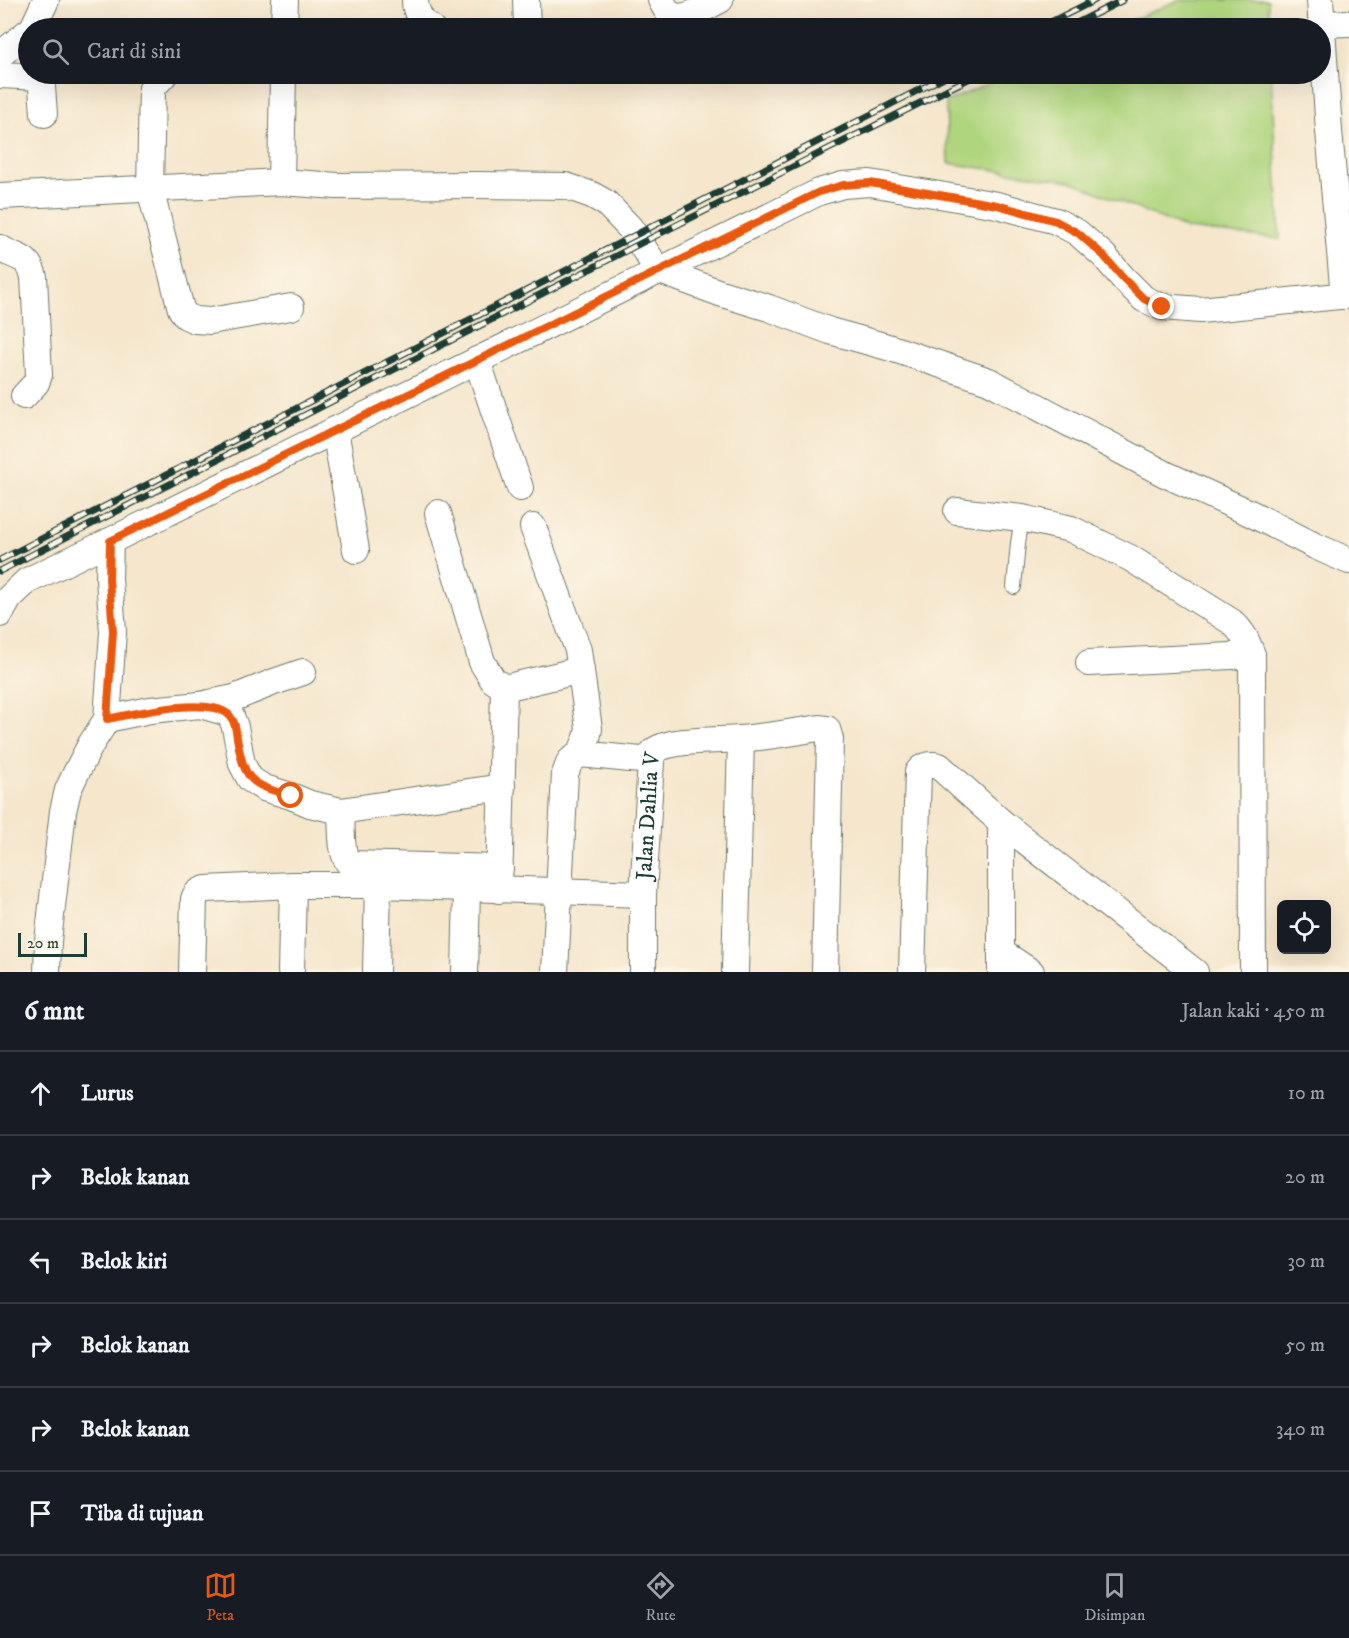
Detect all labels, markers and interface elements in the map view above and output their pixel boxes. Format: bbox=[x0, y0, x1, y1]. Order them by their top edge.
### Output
search box bbox=[18, 18, 1331, 84]
icon: search bbox=[39, 35, 72, 68]
text: Cari di sini bbox=[87, 38, 181, 65]
route end bbox=[1148, 293, 1174, 319]
street label: Jalan Dahlia V bbox=[630, 749, 666, 883]
route start bbox=[277, 782, 303, 808]
map controls bbox=[1277, 900, 1331, 954]
button: locate bbox=[1277, 900, 1331, 954]
scale bar bbox=[18, 930, 87, 958]
text: 20 m bbox=[27, 933, 59, 953]
text: 6 mnt bbox=[24, 995, 84, 1028]
text: Jalan kaki · 450 m bbox=[1181, 999, 1325, 1024]
icon: ahead bbox=[24, 1077, 57, 1110]
text: Lurus bbox=[81, 1080, 134, 1107]
text: 10 m bbox=[1288, 1081, 1325, 1106]
icon: right bbox=[24, 1161, 57, 1194]
text: Belok kanan bbox=[81, 1164, 189, 1191]
text: 20 m bbox=[1285, 1165, 1325, 1190]
icon: left bbox=[24, 1245, 57, 1278]
text: Belok kiri bbox=[81, 1248, 167, 1275]
text: 30 m bbox=[1287, 1249, 1325, 1274]
icon: right bbox=[24, 1329, 57, 1362]
text: Belok kanan bbox=[81, 1332, 189, 1359]
text: 50 m bbox=[1285, 1333, 1325, 1358]
icon: right bbox=[24, 1413, 57, 1446]
text: Belok kanan bbox=[81, 1416, 189, 1443]
text: 340 m bbox=[1276, 1417, 1325, 1442]
icon: arrive bbox=[24, 1497, 57, 1530]
text: Tiba di tujuan bbox=[81, 1500, 203, 1527]
tab: Peta bbox=[204, 1569, 237, 1625]
tab: Rute bbox=[644, 1569, 677, 1625]
tab: Disimpan bbox=[1085, 1569, 1145, 1625]

